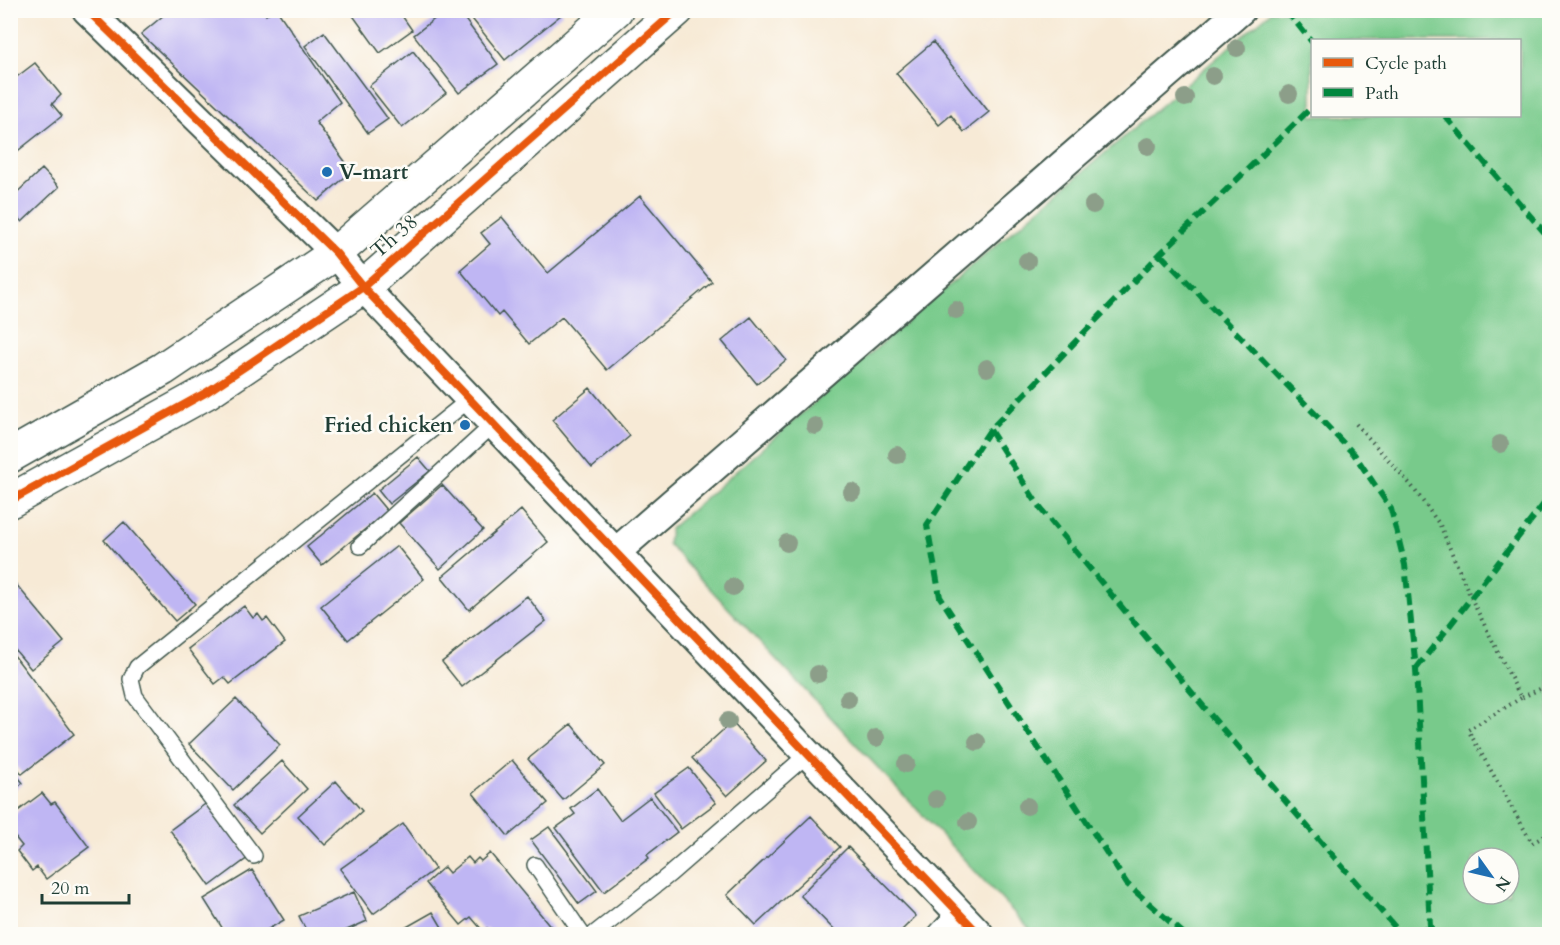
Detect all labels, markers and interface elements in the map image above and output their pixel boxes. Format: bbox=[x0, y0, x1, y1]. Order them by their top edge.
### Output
legend bbox=[1311, 39, 1521, 117]
text: Cycle path bbox=[1365, 51, 1447, 76]
text: Path bbox=[1365, 81, 1399, 106]
place label: V-mart bbox=[339, 158, 409, 187]
marker: V-mart bbox=[320, 165, 334, 179]
street label: Th 38 bbox=[364, 208, 424, 265]
place label: Fried chicken bbox=[324, 411, 453, 440]
marker: Fried chicken bbox=[458, 418, 472, 432]
north arrow bbox=[1461, 846, 1521, 906]
scale bar bbox=[42, 867, 129, 905]
text: N bbox=[1490, 872, 1516, 896]
text: 20 m bbox=[51, 876, 90, 901]

